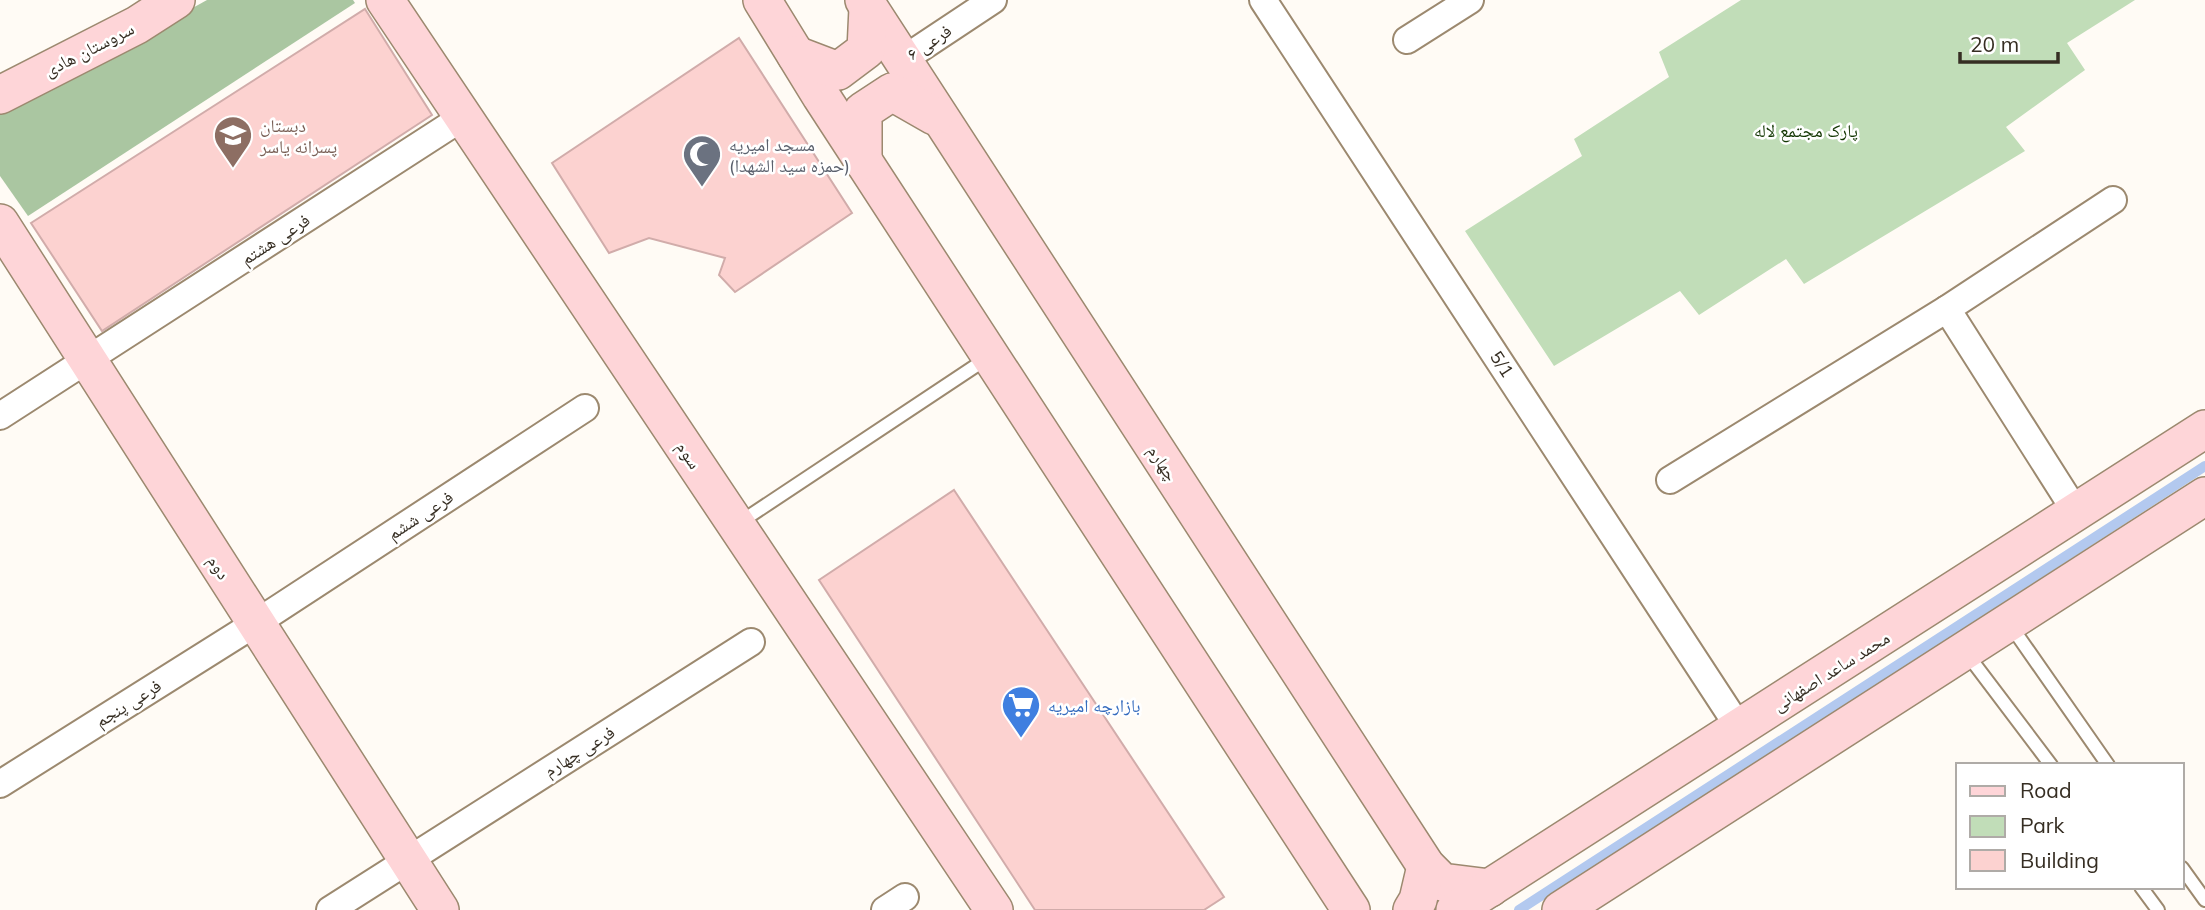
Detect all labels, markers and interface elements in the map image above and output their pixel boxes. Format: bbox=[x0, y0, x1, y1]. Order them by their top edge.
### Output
street label: سروستان هادی bbox=[40, 17, 138, 81]
street label: فرعی ۶ bbox=[902, 19, 956, 65]
scale bar bbox=[1960, 21, 2058, 65]
text: 20 m bbox=[1970, 31, 2019, 57]
school or university icon: دبستان پسرانه یاسر bbox=[212, 114, 254, 169]
place label: دبستان پسرانه یاسر bbox=[259, 114, 337, 158]
park label: پارک مجتمع لاله bbox=[1754, 119, 1858, 143]
mosque icon: مسجد امیریه (حمزه سید الشهدا) bbox=[681, 133, 723, 188]
place label: مسجد امیریه (حمزه سید الشهدا) bbox=[729, 133, 850, 177]
street label: فرعی هشتم bbox=[236, 208, 315, 271]
street label: 5/1 bbox=[1485, 347, 1519, 381]
street label: سوم bbox=[671, 437, 707, 474]
street label: چهارم bbox=[1142, 441, 1183, 486]
street label: فرعی ششم bbox=[383, 485, 458, 546]
street label: دوم bbox=[202, 550, 235, 584]
street label: محمد ساعد اصفهانی bbox=[1768, 626, 1894, 716]
street label: فرعی پنجم bbox=[91, 674, 166, 733]
supermarket icon: بازارچه امیریه bbox=[1000, 684, 1042, 739]
place label: بازارچه امیریه bbox=[1048, 694, 1141, 717]
street label: فرعی چهارم bbox=[539, 720, 619, 783]
legend bbox=[1956, 763, 2184, 889]
text: Road bbox=[2020, 777, 2071, 803]
text: Park bbox=[2020, 812, 2064, 838]
text: Building bbox=[2020, 847, 2099, 873]

